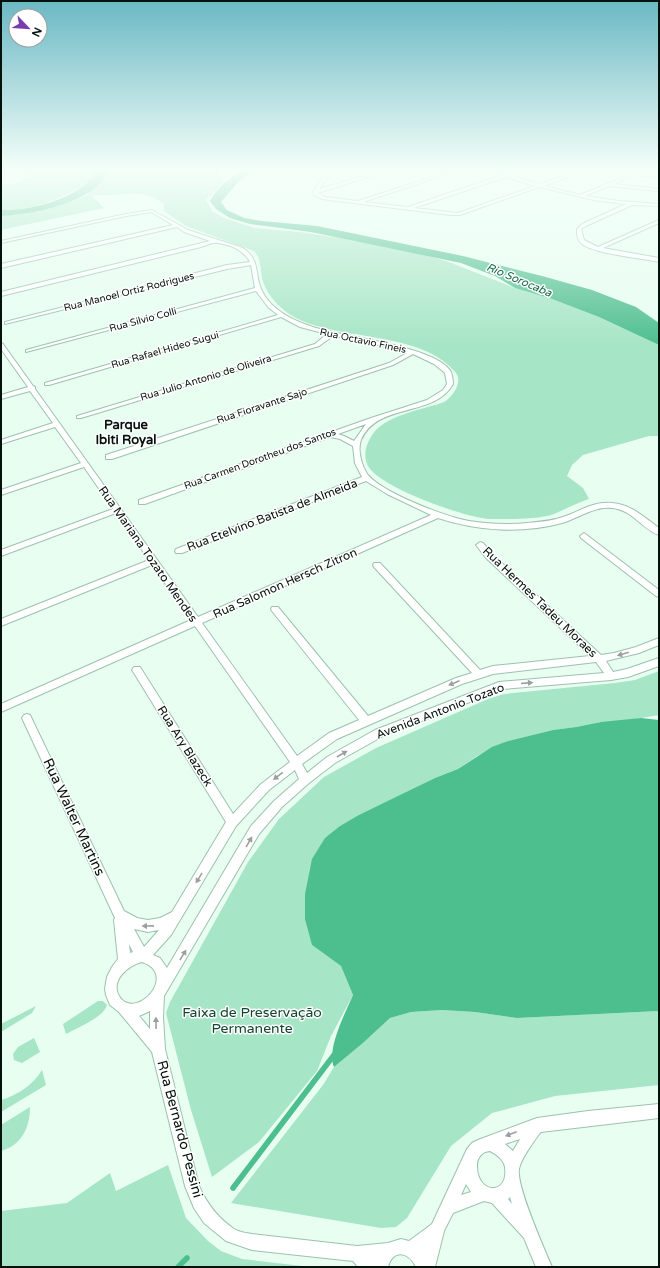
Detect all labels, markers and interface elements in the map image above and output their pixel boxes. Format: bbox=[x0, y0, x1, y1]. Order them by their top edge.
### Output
north arrow bbox=[8, 8, 48, 48]
text: N bbox=[29, 25, 44, 39]
water label: Rio Sorocaba bbox=[484, 260, 554, 300]
street label: Rua Manoel Ortiz Rodrigues bbox=[63, 270, 196, 314]
street label: Rua Silvio Colli bbox=[108, 305, 178, 335]
street label: Rua Octavio Fineis bbox=[319, 326, 407, 356]
street label: Rua Rafael Hideo Sugui bbox=[110, 329, 220, 371]
street label: Rua Julio Antonio de Oliveira bbox=[139, 352, 273, 404]
street label: Rua Fioravante Sajo bbox=[215, 386, 309, 426]
district label: Parque Ibiti Royal bbox=[95, 417, 157, 448]
street label: Rua Carmen Dorotheu dos Santos bbox=[182, 426, 338, 492]
street label: Rua Etelvino Batista de Almeida bbox=[185, 476, 359, 554]
street label: Rua Mariana Tozato Mendes bbox=[96, 483, 200, 625]
street label: Rua Hermes Tadeu Moraes bbox=[480, 544, 600, 660]
street label: Rua Salomon Hersch Zitron bbox=[211, 545, 359, 621]
one-way arrow bbox=[616, 651, 628, 657]
one-way arrow bbox=[521, 679, 533, 686]
street label: Avenida Antonio Tozato bbox=[374, 680, 506, 742]
one-way arrow bbox=[447, 681, 459, 687]
street label: Rua Ary Blazeck bbox=[155, 703, 216, 789]
one-way arrow bbox=[336, 751, 348, 758]
street label: Rua Walter Martins bbox=[39, 755, 109, 879]
one-way arrow bbox=[273, 772, 283, 780]
one-way arrow bbox=[245, 836, 252, 848]
one-way arrow bbox=[195, 872, 202, 884]
one-way arrow bbox=[141, 923, 154, 929]
one-way arrow bbox=[179, 950, 187, 960]
park label: Faixa de Preservação Permanente bbox=[182, 1004, 322, 1037]
one-way arrow bbox=[153, 1016, 159, 1029]
street label: Rua Bernardo Pessini bbox=[153, 1058, 207, 1200]
one-way arrow bbox=[505, 1132, 517, 1138]

